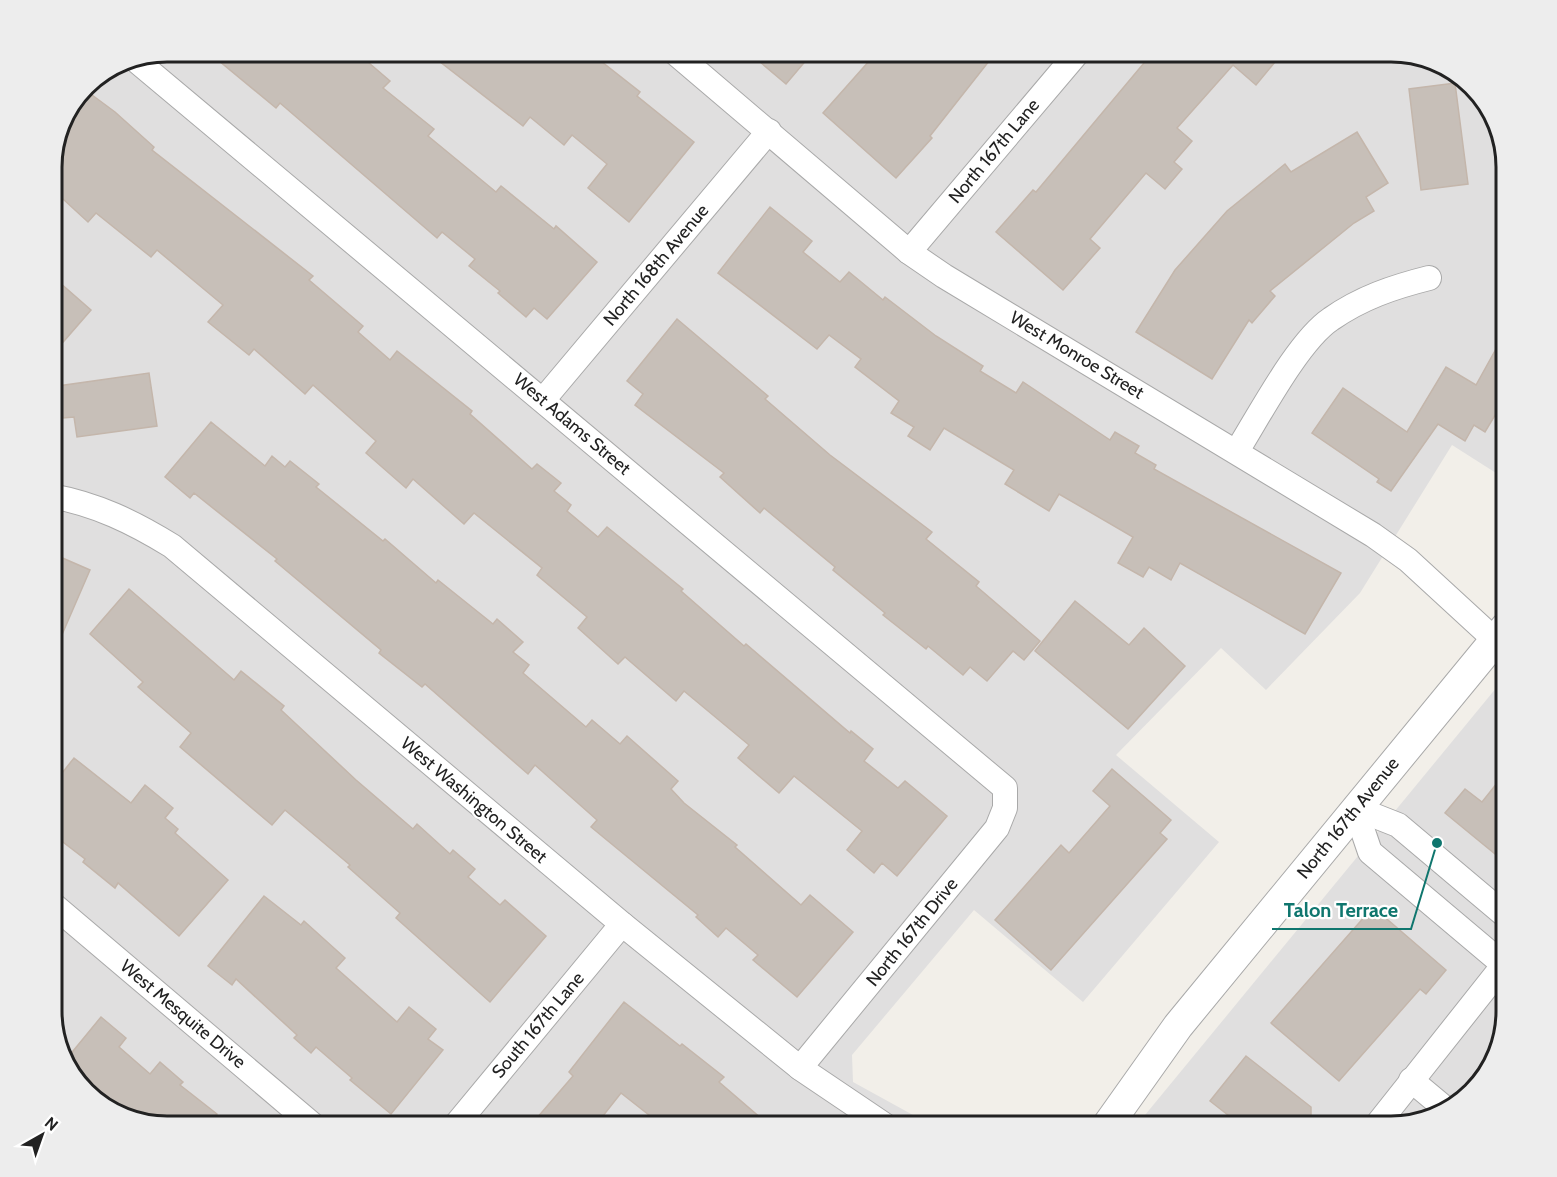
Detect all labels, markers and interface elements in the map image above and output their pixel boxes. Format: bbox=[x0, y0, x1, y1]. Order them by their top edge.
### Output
street label: North 167th Lane bbox=[944, 94, 1044, 208]
street label: North 168th Avenue bbox=[599, 200, 713, 330]
street label: West Monroe Street bbox=[1006, 306, 1148, 404]
street label: West Adams Street bbox=[509, 369, 635, 479]
street label: West Washington Street bbox=[396, 732, 552, 868]
street label: North 167th Avenue bbox=[1292, 753, 1404, 883]
street label: North 167th Drive bbox=[862, 873, 962, 991]
callout: Talon Terrace bbox=[1272, 891, 1411, 929]
text: Talon Terrace bbox=[1284, 898, 1398, 922]
street label: West Mesquite Drive bbox=[116, 955, 250, 1073]
street label: South 167th Lane bbox=[487, 968, 589, 1082]
north arrow bbox=[12, 1105, 72, 1165]
text: N bbox=[41, 1113, 62, 1135]

